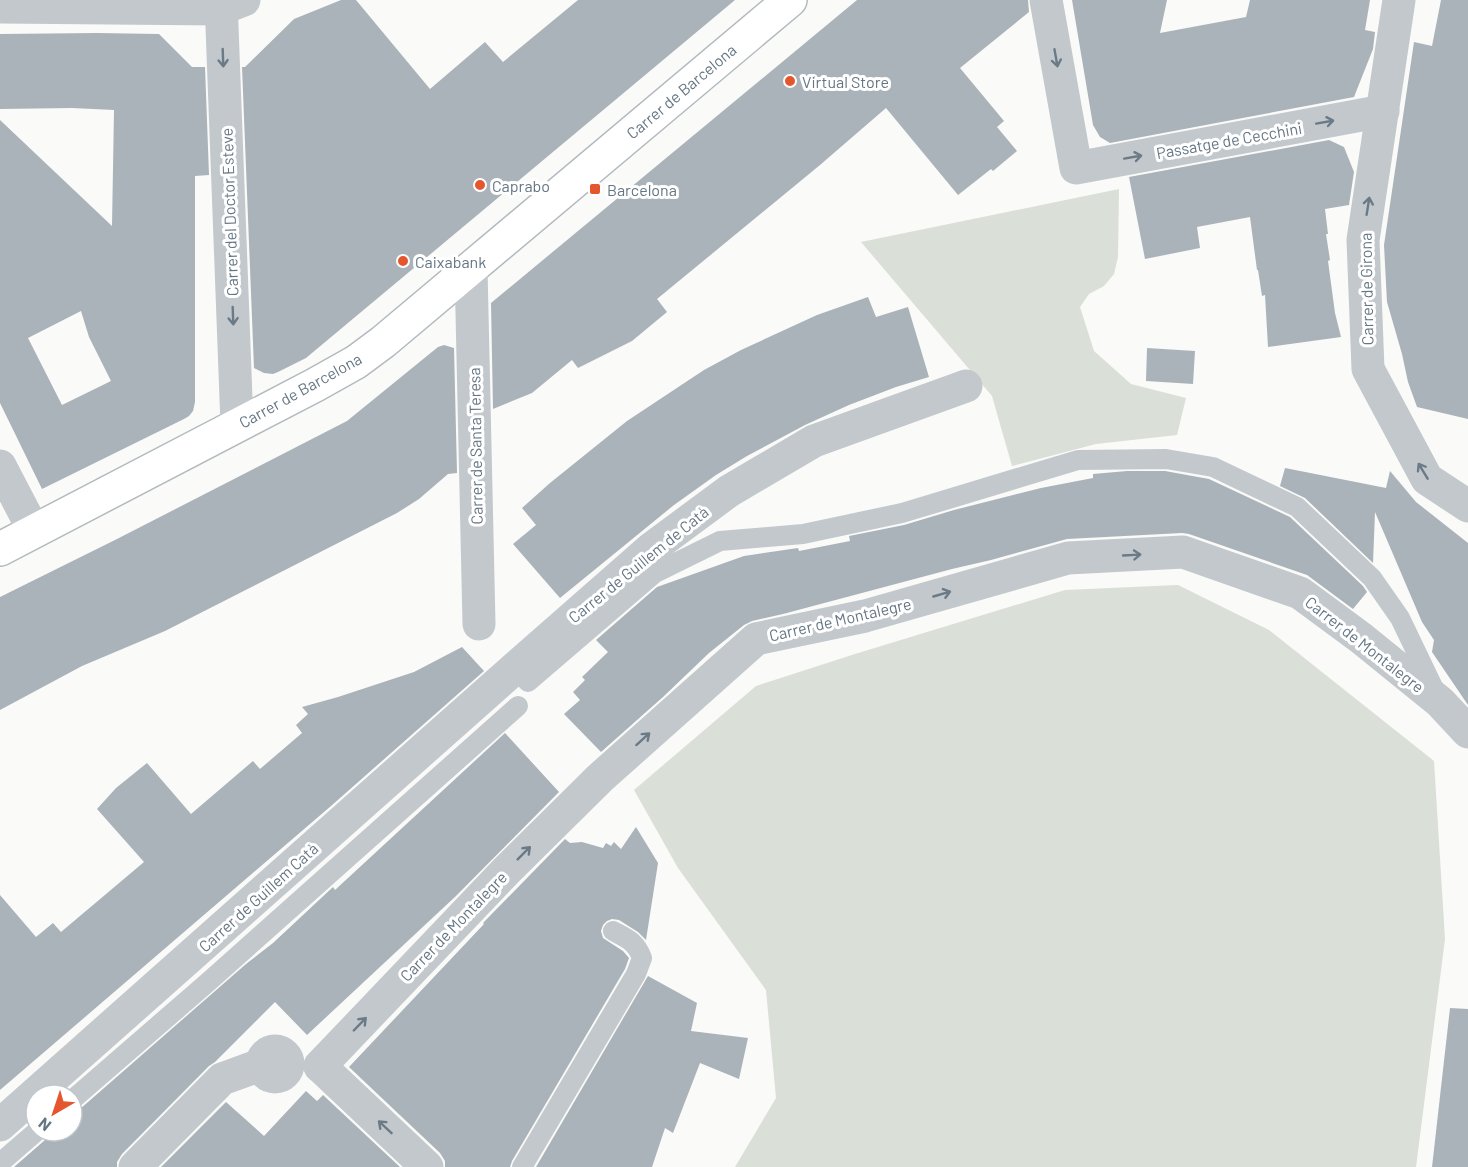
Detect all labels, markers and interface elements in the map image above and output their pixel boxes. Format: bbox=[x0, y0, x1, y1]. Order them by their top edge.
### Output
street label: Carrer de Barcelona bbox=[622, 40, 740, 142]
one-way arrow bbox=[1051, 47, 1062, 67]
one-way arrow bbox=[217, 48, 228, 68]
place label: Virtual Store bbox=[802, 72, 889, 91]
marker: Virtual Store bbox=[783, 74, 797, 88]
one-way arrow bbox=[1315, 116, 1335, 127]
street label: Passatge de Cecchini bbox=[1155, 118, 1303, 162]
street label: Carrer del Doctor Esteve bbox=[217, 128, 241, 296]
one-way arrow bbox=[1123, 151, 1143, 162]
place label: Caprabo bbox=[492, 176, 550, 195]
marker: Caprabo bbox=[473, 178, 487, 192]
place label: Barcelona bbox=[607, 180, 677, 199]
marker: Barcelona bbox=[588, 182, 602, 196]
one-way arrow bbox=[1363, 197, 1374, 217]
street label: Carrer de Girona bbox=[1356, 233, 1376, 345]
place label: Caixabank bbox=[415, 252, 486, 271]
marker: Caixabank bbox=[396, 254, 410, 268]
one-way arrow bbox=[227, 306, 239, 326]
street label: Carrer de Barcelona bbox=[235, 348, 365, 432]
street label: Carrer de Santa Teresa bbox=[464, 367, 486, 525]
one-way arrow bbox=[1416, 463, 1428, 480]
street label: Carrer de Guillem de Catà bbox=[564, 502, 712, 626]
one-way arrow bbox=[1121, 549, 1141, 560]
one-way arrow bbox=[932, 588, 951, 599]
street label: Carrer de Montalegre bbox=[1302, 592, 1428, 696]
street label: Carrer de Montalegre bbox=[767, 593, 913, 645]
one-way arrow bbox=[636, 732, 651, 746]
street label: Carrer de Guillem Catà bbox=[194, 838, 322, 956]
one-way arrow bbox=[517, 846, 532, 860]
street label: Carrer de Montalegre bbox=[396, 867, 510, 985]
one-way arrow bbox=[353, 1016, 367, 1031]
north arrow bbox=[24, 1083, 84, 1143]
text: N bbox=[34, 1114, 54, 1136]
one-way arrow bbox=[377, 1120, 392, 1134]

